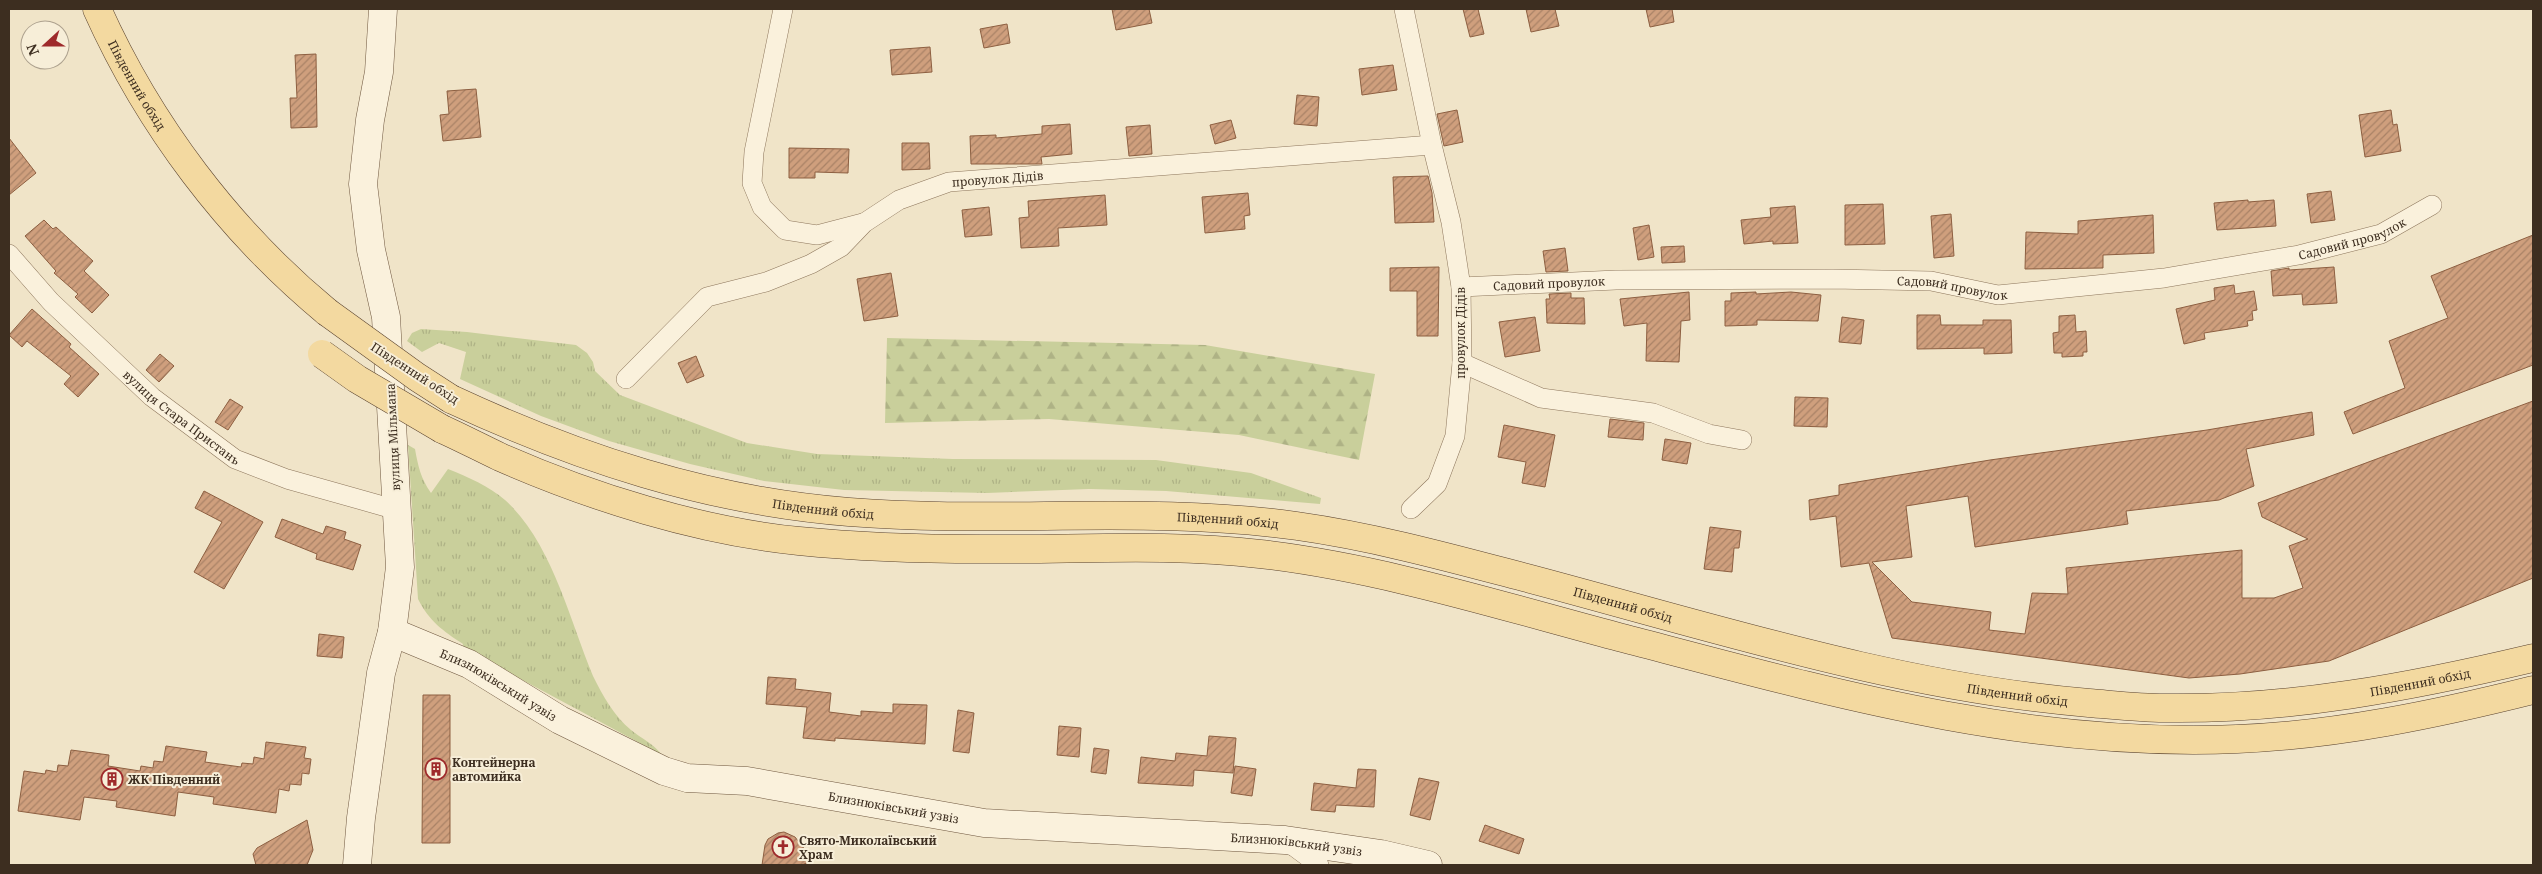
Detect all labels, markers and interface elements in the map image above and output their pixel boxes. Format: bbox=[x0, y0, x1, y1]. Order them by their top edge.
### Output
north arrow bbox=[20, 20, 70, 70]
street label: Південний обхід bbox=[104, 37, 170, 134]
text: N bbox=[22, 41, 43, 58]
street label: провулок Дідів bbox=[951, 166, 1044, 190]
street label: Садовий провулок bbox=[2297, 213, 2409, 263]
street label: Садовий провулок bbox=[1493, 272, 1606, 294]
street label: Садовий провулок bbox=[1897, 272, 2009, 304]
street label: провулок Дідів bbox=[1452, 287, 1469, 379]
street label: Південний обхід bbox=[368, 338, 462, 408]
street label: вулиця Стара Пристань bbox=[120, 366, 242, 469]
street label: вулиця Мільмана bbox=[382, 383, 404, 491]
street label: Південний обхід bbox=[771, 494, 874, 522]
street label: Південний обхід bbox=[1177, 508, 1280, 532]
street label: Південний обхід bbox=[1572, 582, 1674, 626]
street label: Близнюківський узвіз bbox=[437, 644, 560, 725]
street label: Південний обхід bbox=[2368, 664, 2472, 700]
street label: Південний обхід bbox=[1966, 679, 2069, 710]
place label: Контейнерна автомийка bbox=[452, 754, 536, 785]
building icon: Контейнерна автомийка bbox=[424, 757, 448, 781]
building icon: ЖК Південний bbox=[100, 767, 124, 791]
place label: ЖК Південний bbox=[128, 771, 220, 788]
street label: Близнюківський узвіз bbox=[827, 787, 961, 827]
street label: Близнюківський узвіз bbox=[1230, 828, 1364, 860]
place label: Свято-Миколаївський Храм bbox=[799, 832, 937, 863]
church icon: Свято-Миколаївський Храм bbox=[771, 835, 795, 859]

